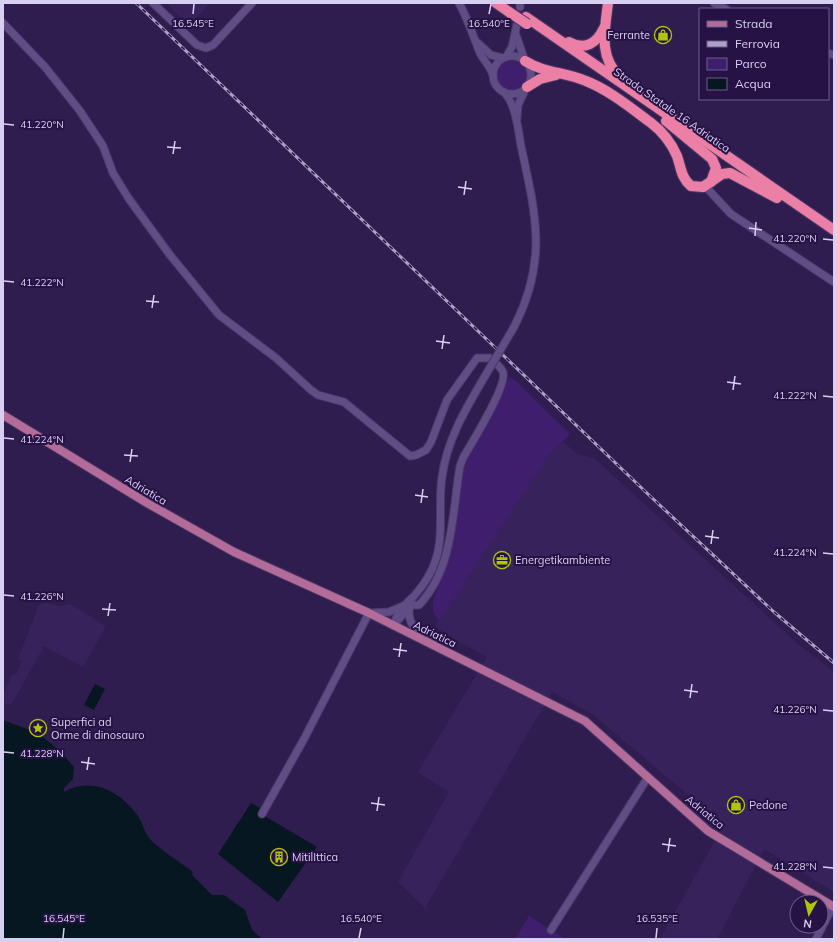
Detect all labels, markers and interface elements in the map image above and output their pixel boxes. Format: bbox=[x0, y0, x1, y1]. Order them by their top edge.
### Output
legend bbox=[699, 8, 829, 100]
text: Strada bbox=[735, 16, 773, 31]
text: 16.545°E bbox=[172, 17, 214, 30]
text: 16.540°E bbox=[468, 17, 510, 30]
shop icon: Ferrante bbox=[653, 25, 673, 45]
place label: Ferrante bbox=[607, 28, 650, 42]
text: Ferrovia bbox=[735, 36, 780, 51]
text: Parco bbox=[735, 56, 767, 71]
street label: Strada Statale 16 Adriatica bbox=[611, 64, 733, 156]
text: Acqua bbox=[735, 76, 771, 91]
text: 41.220°N bbox=[20, 118, 64, 131]
text: 41.220°N bbox=[773, 232, 817, 245]
text: 41.222°N bbox=[20, 276, 64, 289]
text: 41.222°N bbox=[773, 389, 817, 402]
text: 41.224°N bbox=[20, 433, 64, 446]
street label: Adriatica bbox=[123, 472, 169, 508]
text: 41.224°N bbox=[773, 546, 817, 559]
office icon: Energetikambiente bbox=[492, 550, 512, 570]
place label: Energetikambiente bbox=[515, 553, 610, 567]
text: 41.226°N bbox=[20, 590, 64, 603]
street label: Adriatica bbox=[411, 618, 459, 650]
text: 41.226°N bbox=[773, 703, 817, 716]
place label: Superfici ad Orme di dinosauro bbox=[51, 715, 145, 742]
place icon: Superfici ad Orme di dinosauro bbox=[28, 718, 48, 738]
text: 41.228°N bbox=[20, 747, 64, 760]
street label: Adriatica bbox=[683, 792, 727, 832]
shop icon: Pedone bbox=[726, 795, 746, 815]
place label: Pedone bbox=[749, 798, 787, 812]
building icon: MitilIttica bbox=[269, 847, 289, 867]
place label: MitilIttica bbox=[292, 850, 338, 864]
text: 41.228°N bbox=[773, 860, 817, 873]
north arrow bbox=[789, 894, 829, 934]
text: 16.545°E bbox=[43, 912, 85, 925]
text: 16.540°E bbox=[340, 912, 382, 925]
text: 16.535°E bbox=[636, 912, 678, 925]
text: N bbox=[803, 916, 813, 931]

